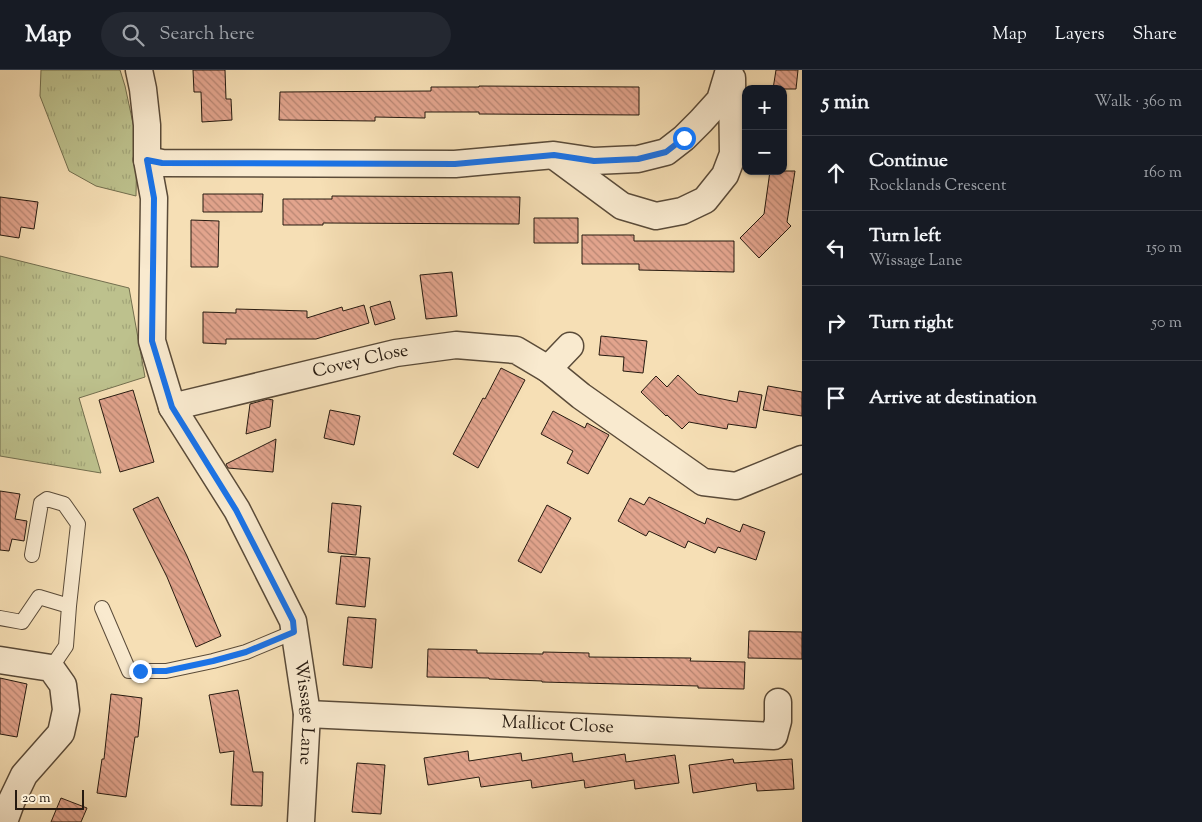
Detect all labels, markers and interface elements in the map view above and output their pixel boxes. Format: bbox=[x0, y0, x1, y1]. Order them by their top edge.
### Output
search box bbox=[101, 12, 451, 57]
text: Map bbox=[25, 18, 71, 52]
icon: search bbox=[119, 21, 147, 49]
text: Search here bbox=[159, 21, 255, 48]
text: Map bbox=[992, 22, 1027, 48]
text: Layers bbox=[1055, 22, 1105, 48]
text: Share bbox=[1133, 22, 1177, 48]
map controls bbox=[742, 85, 787, 175]
button: + bbox=[742, 85, 787, 130]
text: 5 min bbox=[822, 88, 869, 118]
text: Walk · 360 m bbox=[1094, 91, 1182, 114]
route start bbox=[673, 127, 696, 150]
button: − bbox=[742, 130, 787, 175]
text: Continue bbox=[869, 148, 948, 175]
icon: ahead bbox=[822, 159, 850, 187]
text: 160 m bbox=[1144, 162, 1182, 185]
text: Rocklands Crescent bbox=[869, 175, 1006, 198]
text: Turn left bbox=[869, 223, 941, 250]
icon: left bbox=[822, 234, 850, 262]
text: 150 m bbox=[1146, 237, 1182, 260]
text: Wissage Lane bbox=[869, 250, 962, 273]
icon: right bbox=[822, 309, 850, 337]
text: Turn right bbox=[869, 310, 953, 337]
text: 50 m bbox=[1151, 312, 1182, 335]
street label: Covey Close bbox=[310, 338, 410, 386]
icon: arrive bbox=[822, 384, 850, 412]
text: Arrive at destination bbox=[869, 385, 1037, 412]
street label: Wissage Lane bbox=[286, 659, 320, 766]
route end bbox=[129, 660, 152, 683]
street label: Mallicot Close bbox=[501, 710, 615, 741]
scale bar bbox=[15, 787, 84, 810]
text: 20 m bbox=[22, 789, 51, 809]

